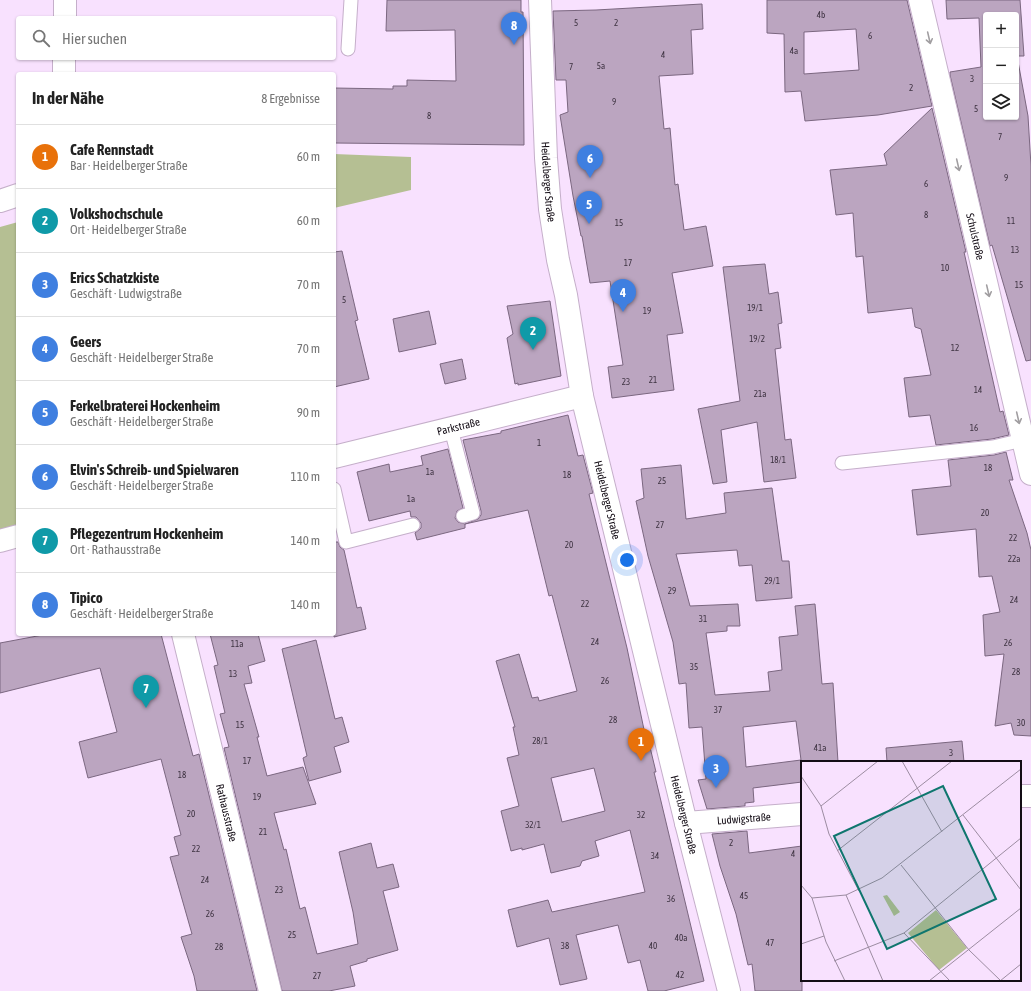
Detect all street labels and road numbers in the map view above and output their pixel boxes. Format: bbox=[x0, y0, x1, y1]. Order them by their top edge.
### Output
street label: Heidelberger Straße bbox=[539, 141, 558, 223]
street label: Schulstraße bbox=[964, 212, 987, 261]
street label: Parkstraße bbox=[436, 415, 481, 437]
street label: Heidelberger Straße bbox=[592, 459, 623, 540]
street label: Heidelberger Straße bbox=[669, 774, 700, 855]
street label: Rathausstraße bbox=[214, 783, 239, 843]
street label: Ludwigstraße bbox=[716, 810, 771, 827]

